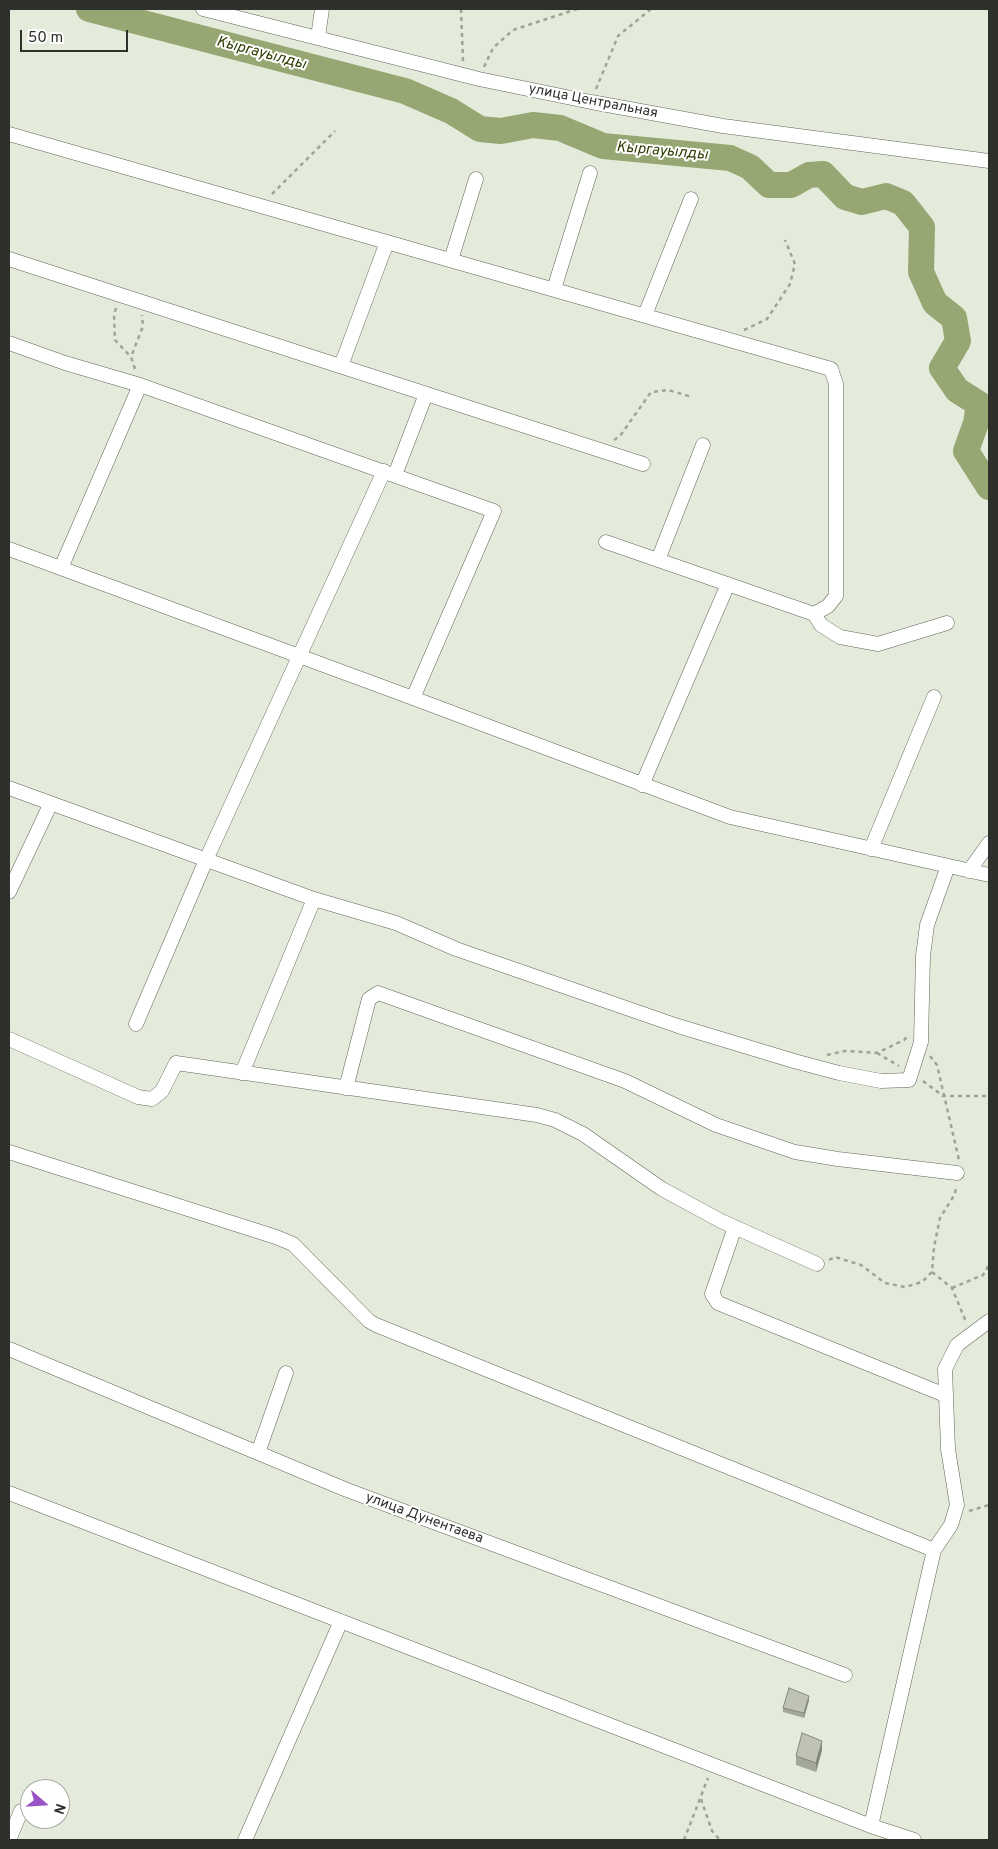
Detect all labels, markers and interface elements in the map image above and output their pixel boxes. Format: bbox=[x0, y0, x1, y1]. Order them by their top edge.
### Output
scale bar bbox=[22, 20, 130, 52]
text: 50 m bbox=[28, 29, 63, 48]
water label: Кыргауылды bbox=[214, 33, 308, 75]
street label: улица Центральная bbox=[527, 81, 659, 123]
water label: Кыргауылды bbox=[615, 139, 709, 165]
street label: улица Дунентаева bbox=[363, 1490, 485, 1548]
north arrow bbox=[20, 1779, 70, 1829]
text: N bbox=[49, 1801, 68, 1816]

